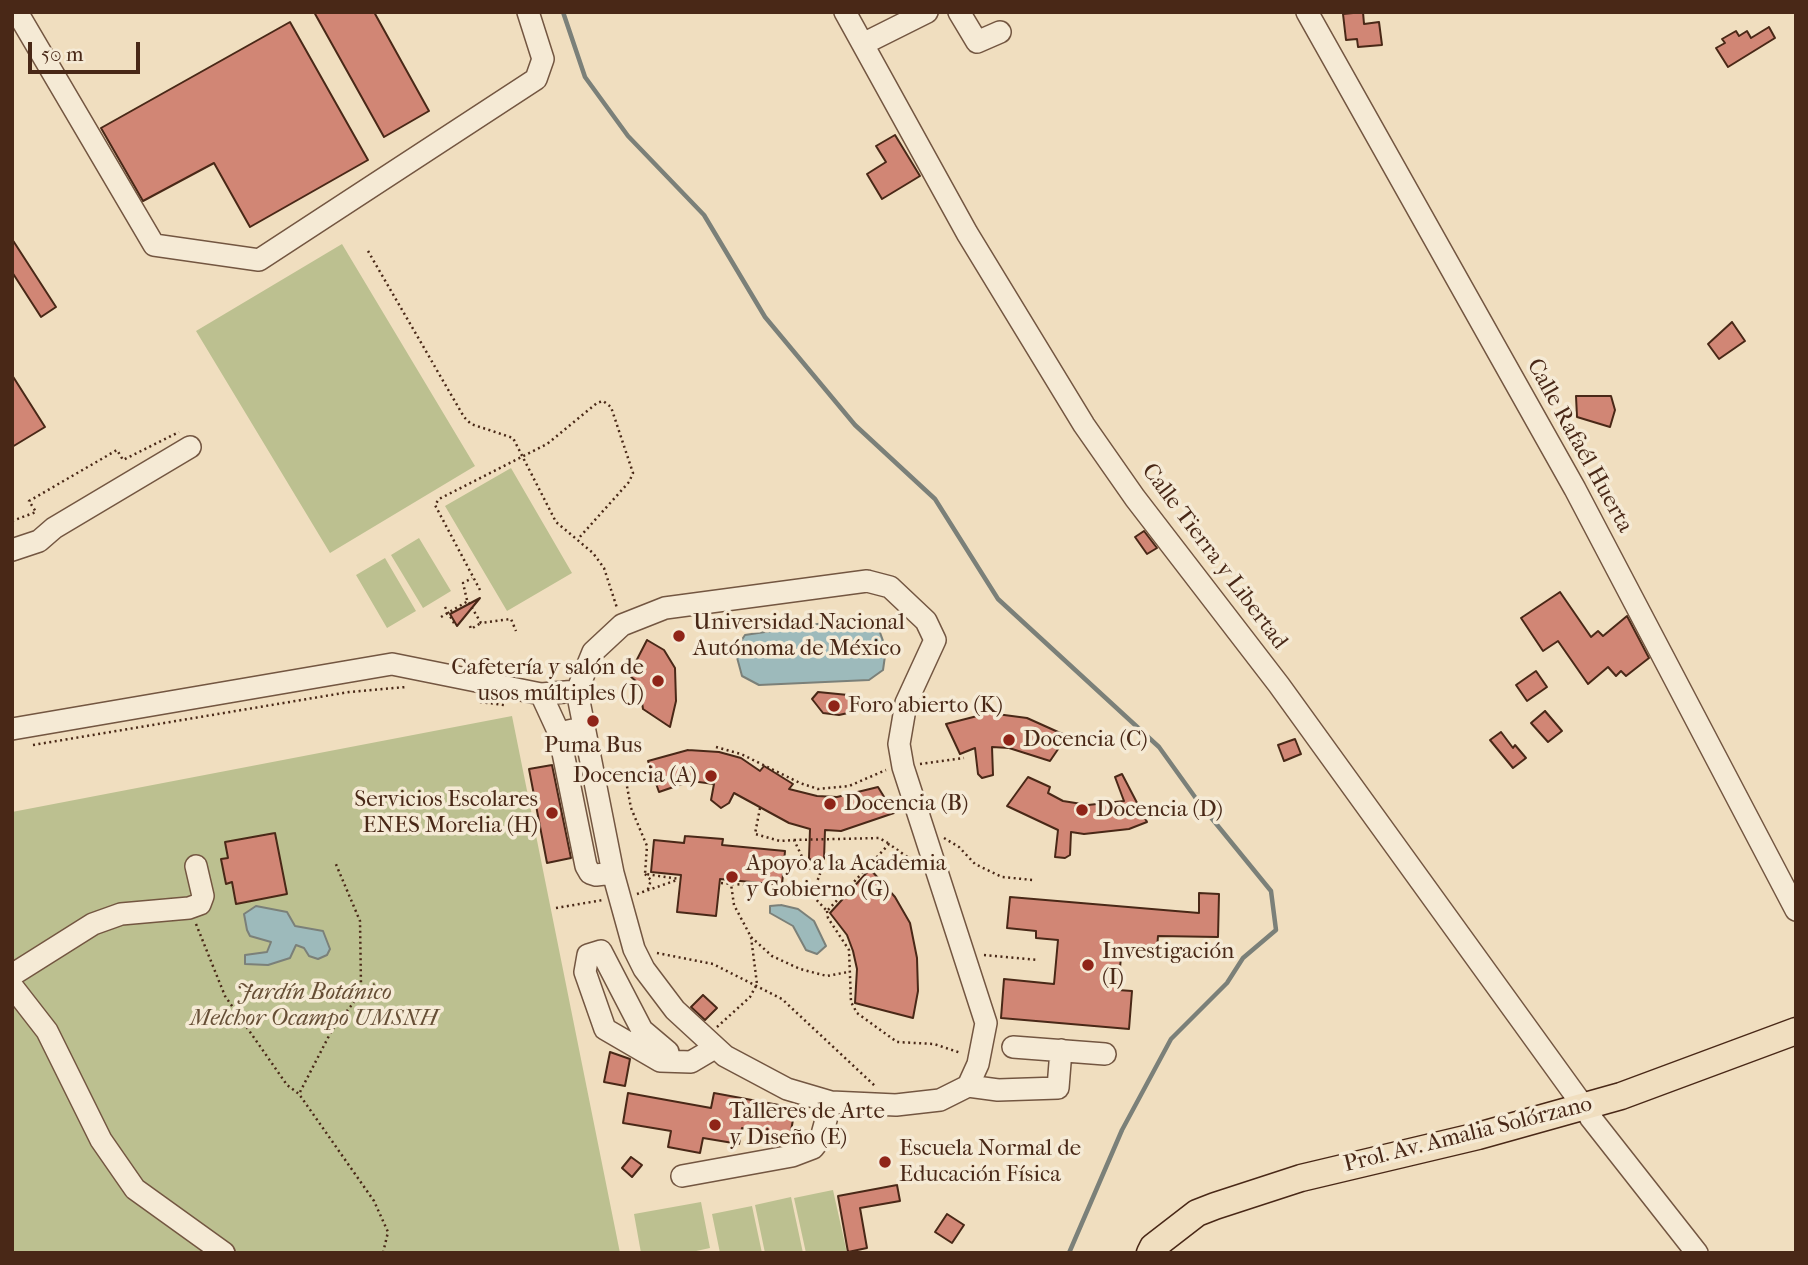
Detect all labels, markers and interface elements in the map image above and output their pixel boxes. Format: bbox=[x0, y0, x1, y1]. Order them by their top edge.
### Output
scale bar bbox=[32, 28, 144, 72]
text: 50 m bbox=[41, 42, 84, 66]
street label: Calle Rafaél Huerta bbox=[1520, 354, 1638, 538]
street label: Calle Tierra y Libertad bbox=[1135, 459, 1293, 655]
place label: Universidad Nacional Autónoma de México bbox=[693, 609, 905, 663]
marker: Universidad Nacional Autónoma de México bbox=[671, 628, 687, 644]
place label: Cafetería y salón de usos múltiples (J) bbox=[451, 654, 644, 708]
marker: Cafetería y salón de usos múltiples (J) bbox=[650, 673, 666, 689]
place label: Foro abierto (K) bbox=[848, 692, 1003, 720]
marker: Foro abierto (K) bbox=[826, 698, 842, 714]
marker: Puma Bus bbox=[585, 713, 601, 729]
place label: Docencia (C) bbox=[1023, 726, 1148, 754]
place label: Puma Bus bbox=[544, 732, 642, 760]
marker: Docencia (C) bbox=[1001, 732, 1017, 748]
place label: Docencia (A) bbox=[573, 762, 697, 790]
marker: Docencia (A) bbox=[703, 768, 719, 784]
place label: Servicios Escolares ENES Morelia (H) bbox=[354, 786, 538, 840]
place label: Docencia (B) bbox=[844, 790, 968, 818]
marker: Docencia (B) bbox=[822, 796, 838, 812]
place label: Docencia (D) bbox=[1096, 796, 1223, 824]
marker: Docencia (D) bbox=[1074, 802, 1090, 818]
marker: Servicios Escolares ENES Morelia (H) bbox=[544, 805, 560, 821]
place label: Apoyo a la Academia y Gobierno (G) bbox=[746, 850, 946, 904]
marker: Apoyo a la Academia y Gobierno (G) bbox=[724, 869, 740, 885]
place label: Investigación (I) bbox=[1102, 938, 1234, 992]
marker: Investigación (I) bbox=[1080, 957, 1096, 973]
park label: Jardín Botánico Melchor Ocampo UMSNH bbox=[190, 979, 438, 1033]
street label: Prol. Av. Amalia Solórzano bbox=[1341, 1091, 1595, 1179]
place label: Talleres de Arte y Diseño (E) bbox=[729, 1098, 885, 1152]
marker: Talleres de Arte y Diseño (E) bbox=[707, 1117, 723, 1133]
place label: Escuela Normal de Educación Física bbox=[899, 1135, 1081, 1189]
marker: Escuela Normal de Educación Física bbox=[877, 1154, 893, 1170]

